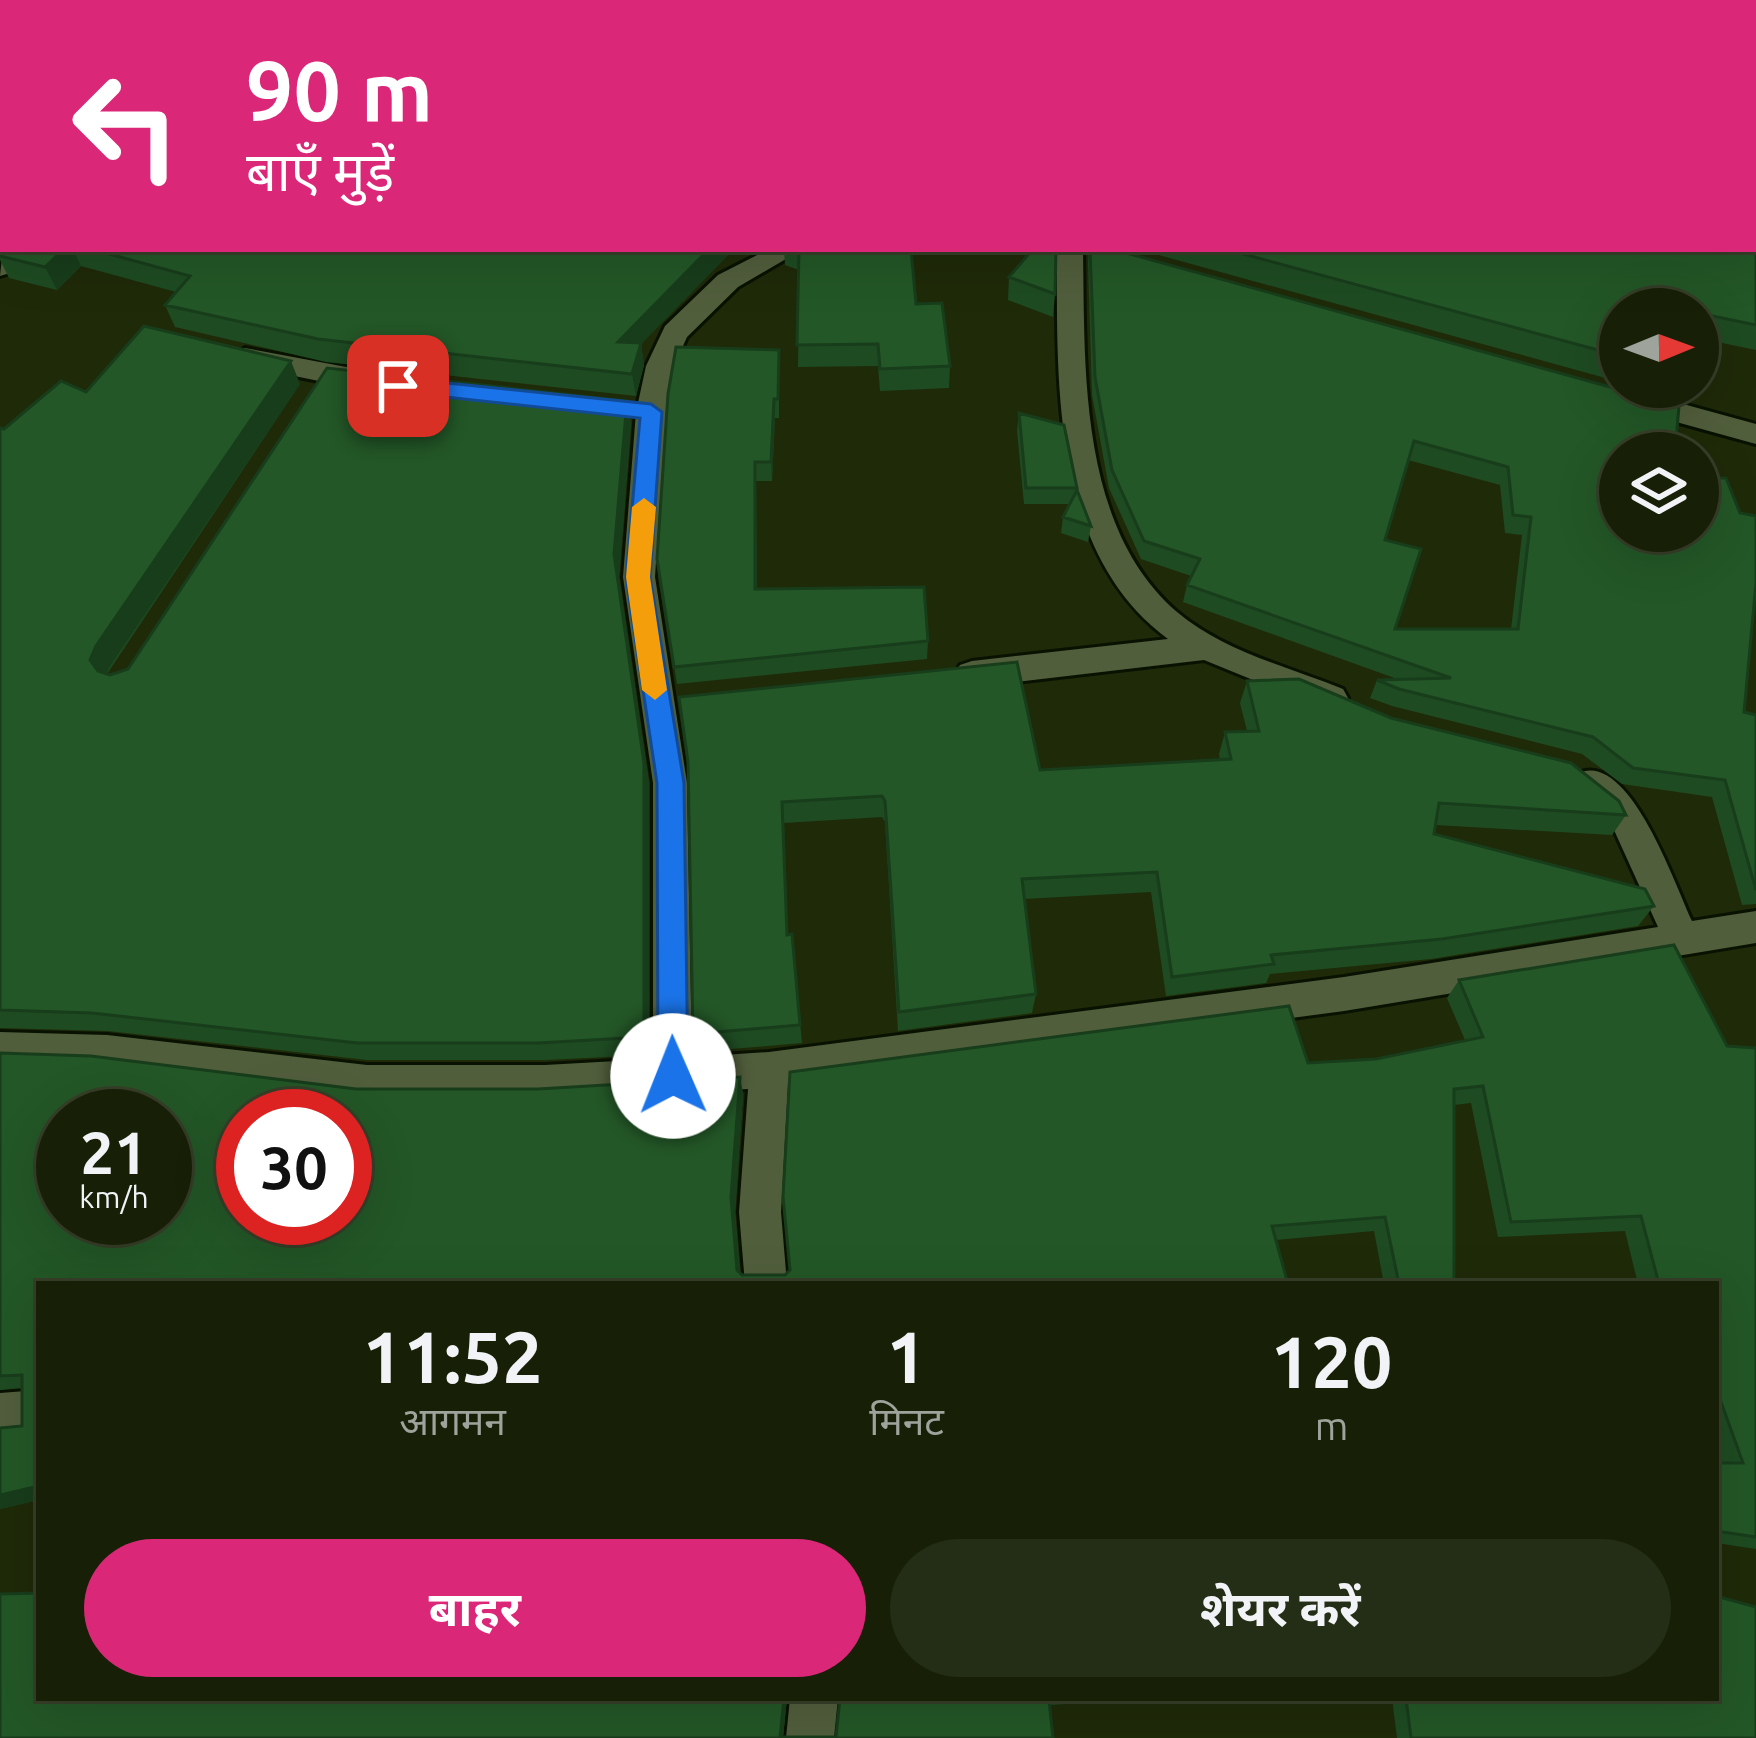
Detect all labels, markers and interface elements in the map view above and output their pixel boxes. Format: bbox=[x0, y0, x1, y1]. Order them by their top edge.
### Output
text: 90 m bbox=[246, 43, 433, 137]
icon: left bbox=[48, 48, 204, 204]
text: बाएँ मुड़ें bbox=[246, 141, 394, 201]
north arrow bbox=[1599, 288, 1719, 408]
map controls bbox=[1599, 288, 1719, 552]
pin bbox=[347, 335, 449, 437]
icon: arrive bbox=[365, 353, 431, 419]
button: layers bbox=[1599, 432, 1719, 552]
position arrow bbox=[610, 1013, 736, 1139]
speed limit sign: 30 bbox=[216, 1089, 372, 1245]
text: 21 bbox=[80, 1118, 148, 1185]
text: km/h bbox=[79, 1180, 149, 1214]
text: 11:52 bbox=[363, 1316, 543, 1397]
text: 1 bbox=[886, 1316, 927, 1397]
text: 120 bbox=[1271, 1321, 1392, 1402]
text: आगमन bbox=[399, 1399, 506, 1442]
text: मिनट bbox=[869, 1399, 944, 1442]
text: m bbox=[1315, 1404, 1348, 1447]
button: बाहर bbox=[84, 1539, 866, 1677]
button: शेयर करें bbox=[890, 1539, 1671, 1677]

